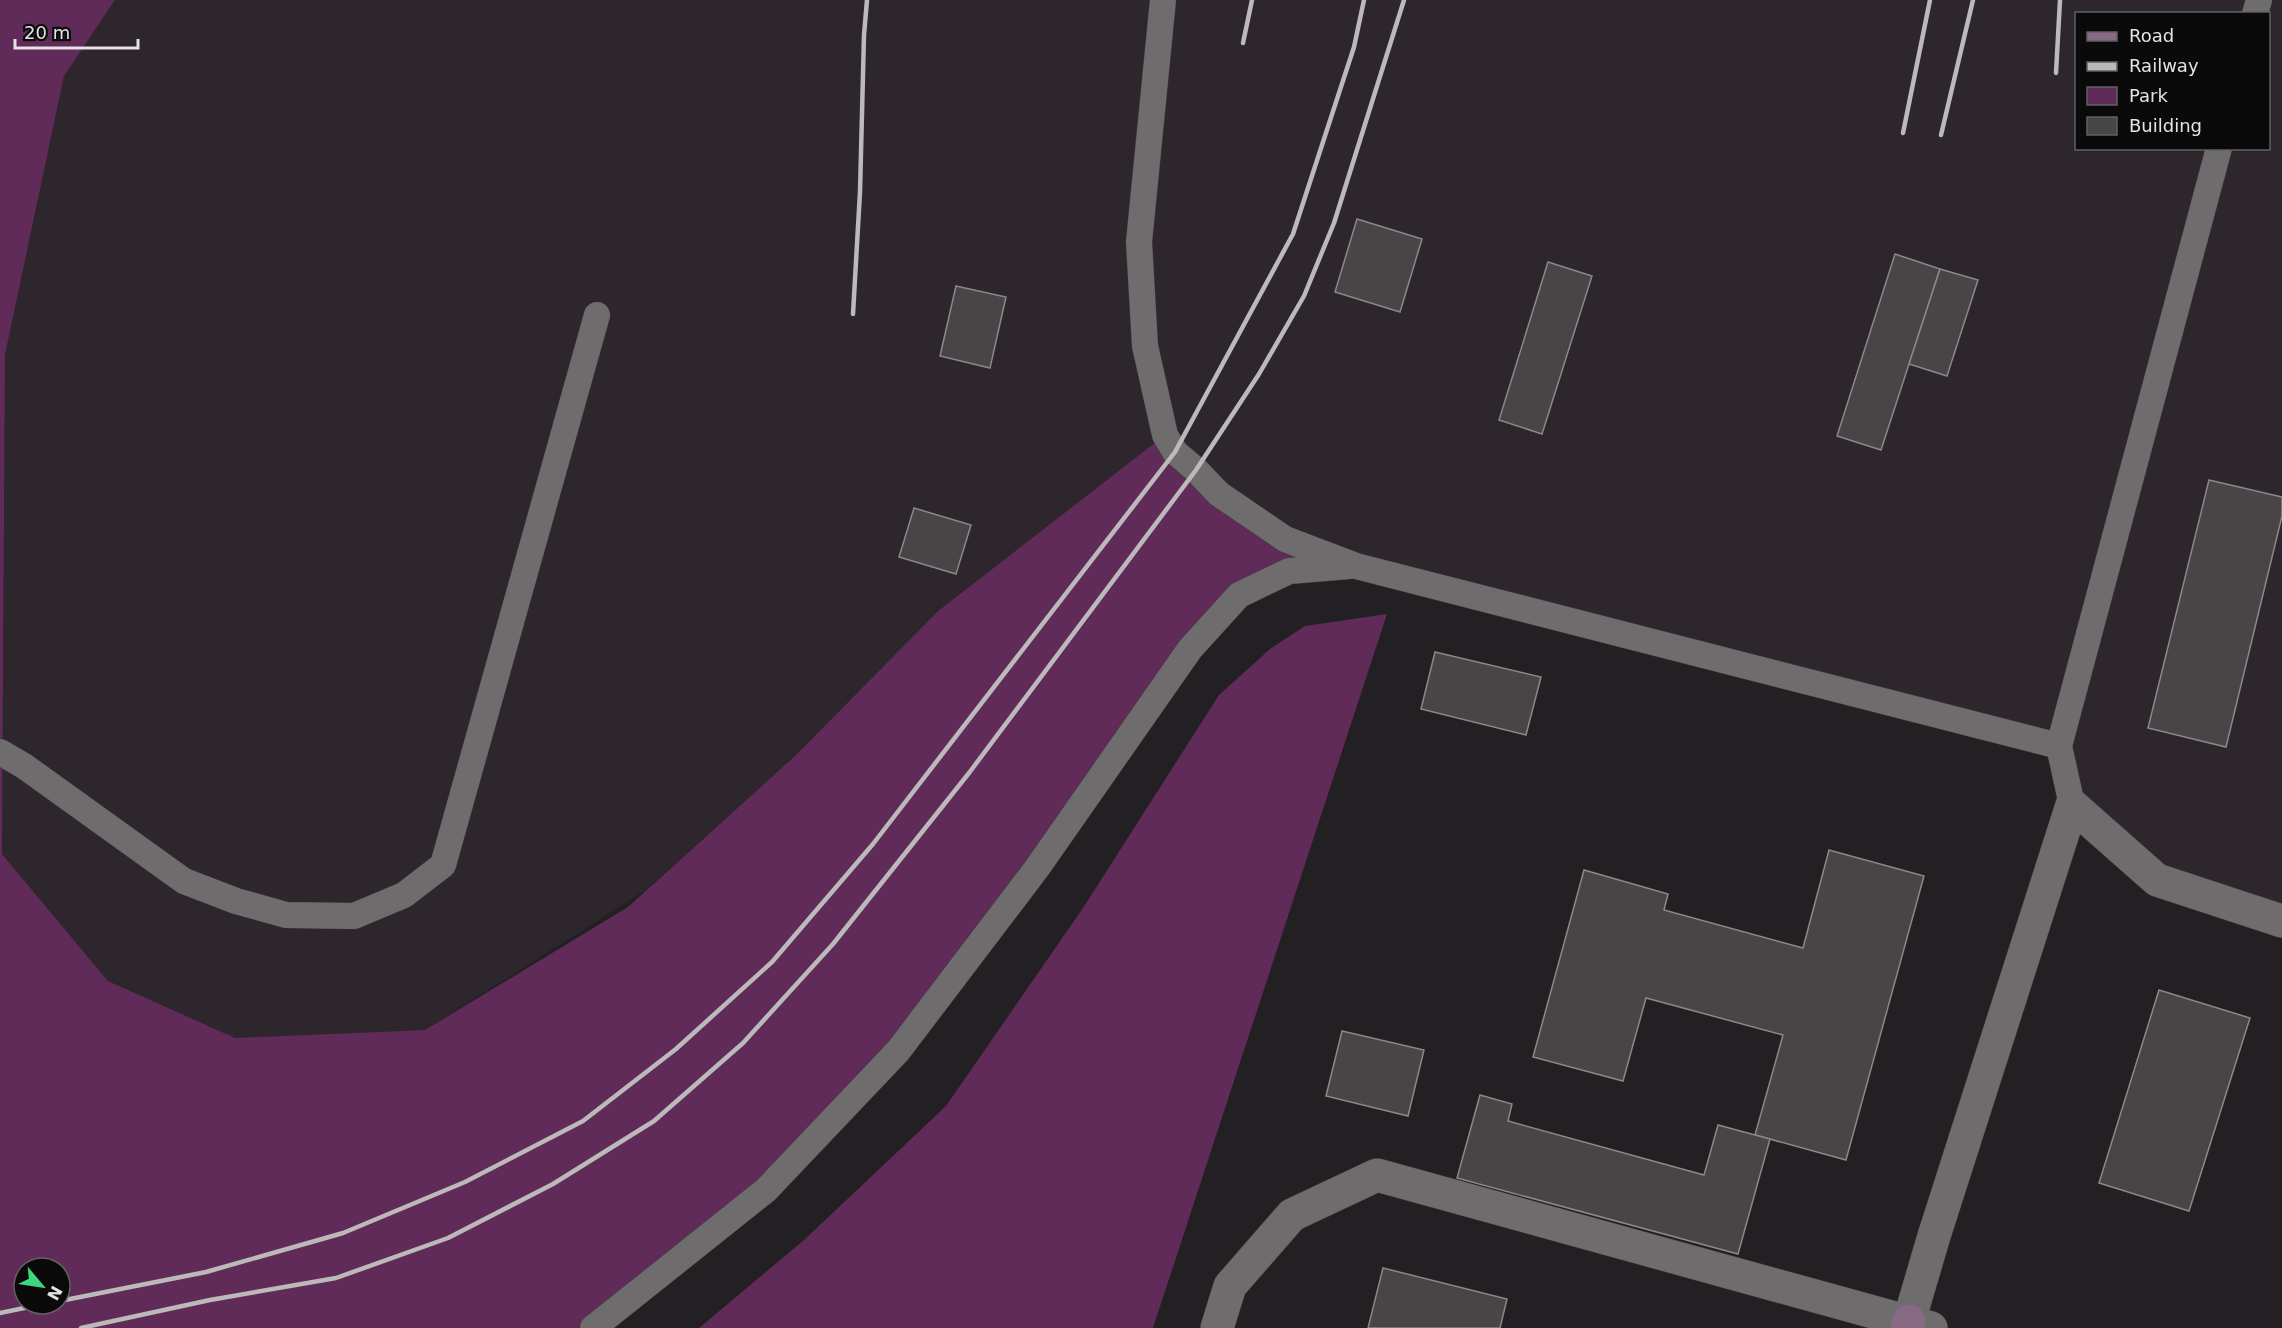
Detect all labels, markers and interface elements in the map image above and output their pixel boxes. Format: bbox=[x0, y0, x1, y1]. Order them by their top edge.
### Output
scale bar bbox=[15, 12, 138, 50]
legend bbox=[2075, 12, 2270, 150]
text: 20 m bbox=[24, 22, 70, 43]
text: Road bbox=[2129, 25, 2174, 46]
text: Railway bbox=[2129, 55, 2199, 76]
text: Park bbox=[2129, 85, 2168, 106]
text: Building bbox=[2129, 115, 2202, 136]
north arrow bbox=[12, 1256, 72, 1316]
text: N bbox=[43, 1283, 66, 1303]

